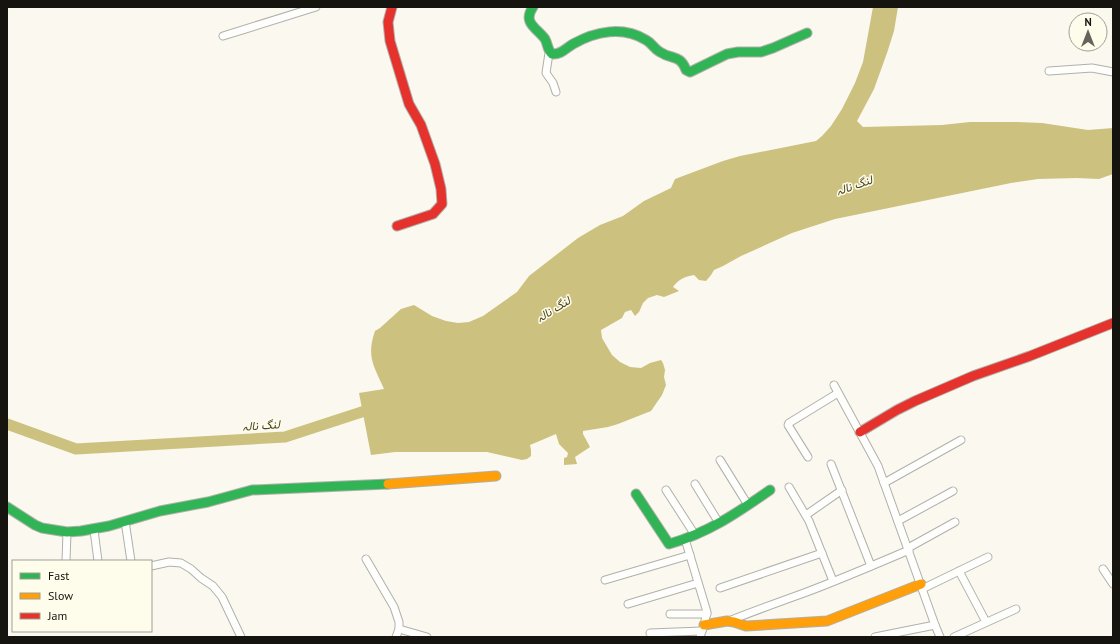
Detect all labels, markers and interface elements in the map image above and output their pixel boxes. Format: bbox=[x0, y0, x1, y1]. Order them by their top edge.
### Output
north arrow bbox=[1068, 12, 1108, 52]
text: N bbox=[1084, 15, 1092, 29]
water label: لنگ نالہ bbox=[834, 171, 876, 198]
water label: لنگ نالہ bbox=[533, 292, 574, 325]
water label: لنگ نالہ bbox=[242, 416, 282, 434]
legend bbox=[12, 560, 152, 632]
text: Fast bbox=[48, 568, 69, 583]
text: Slow bbox=[48, 588, 73, 603]
text: Jam bbox=[47, 608, 67, 623]

